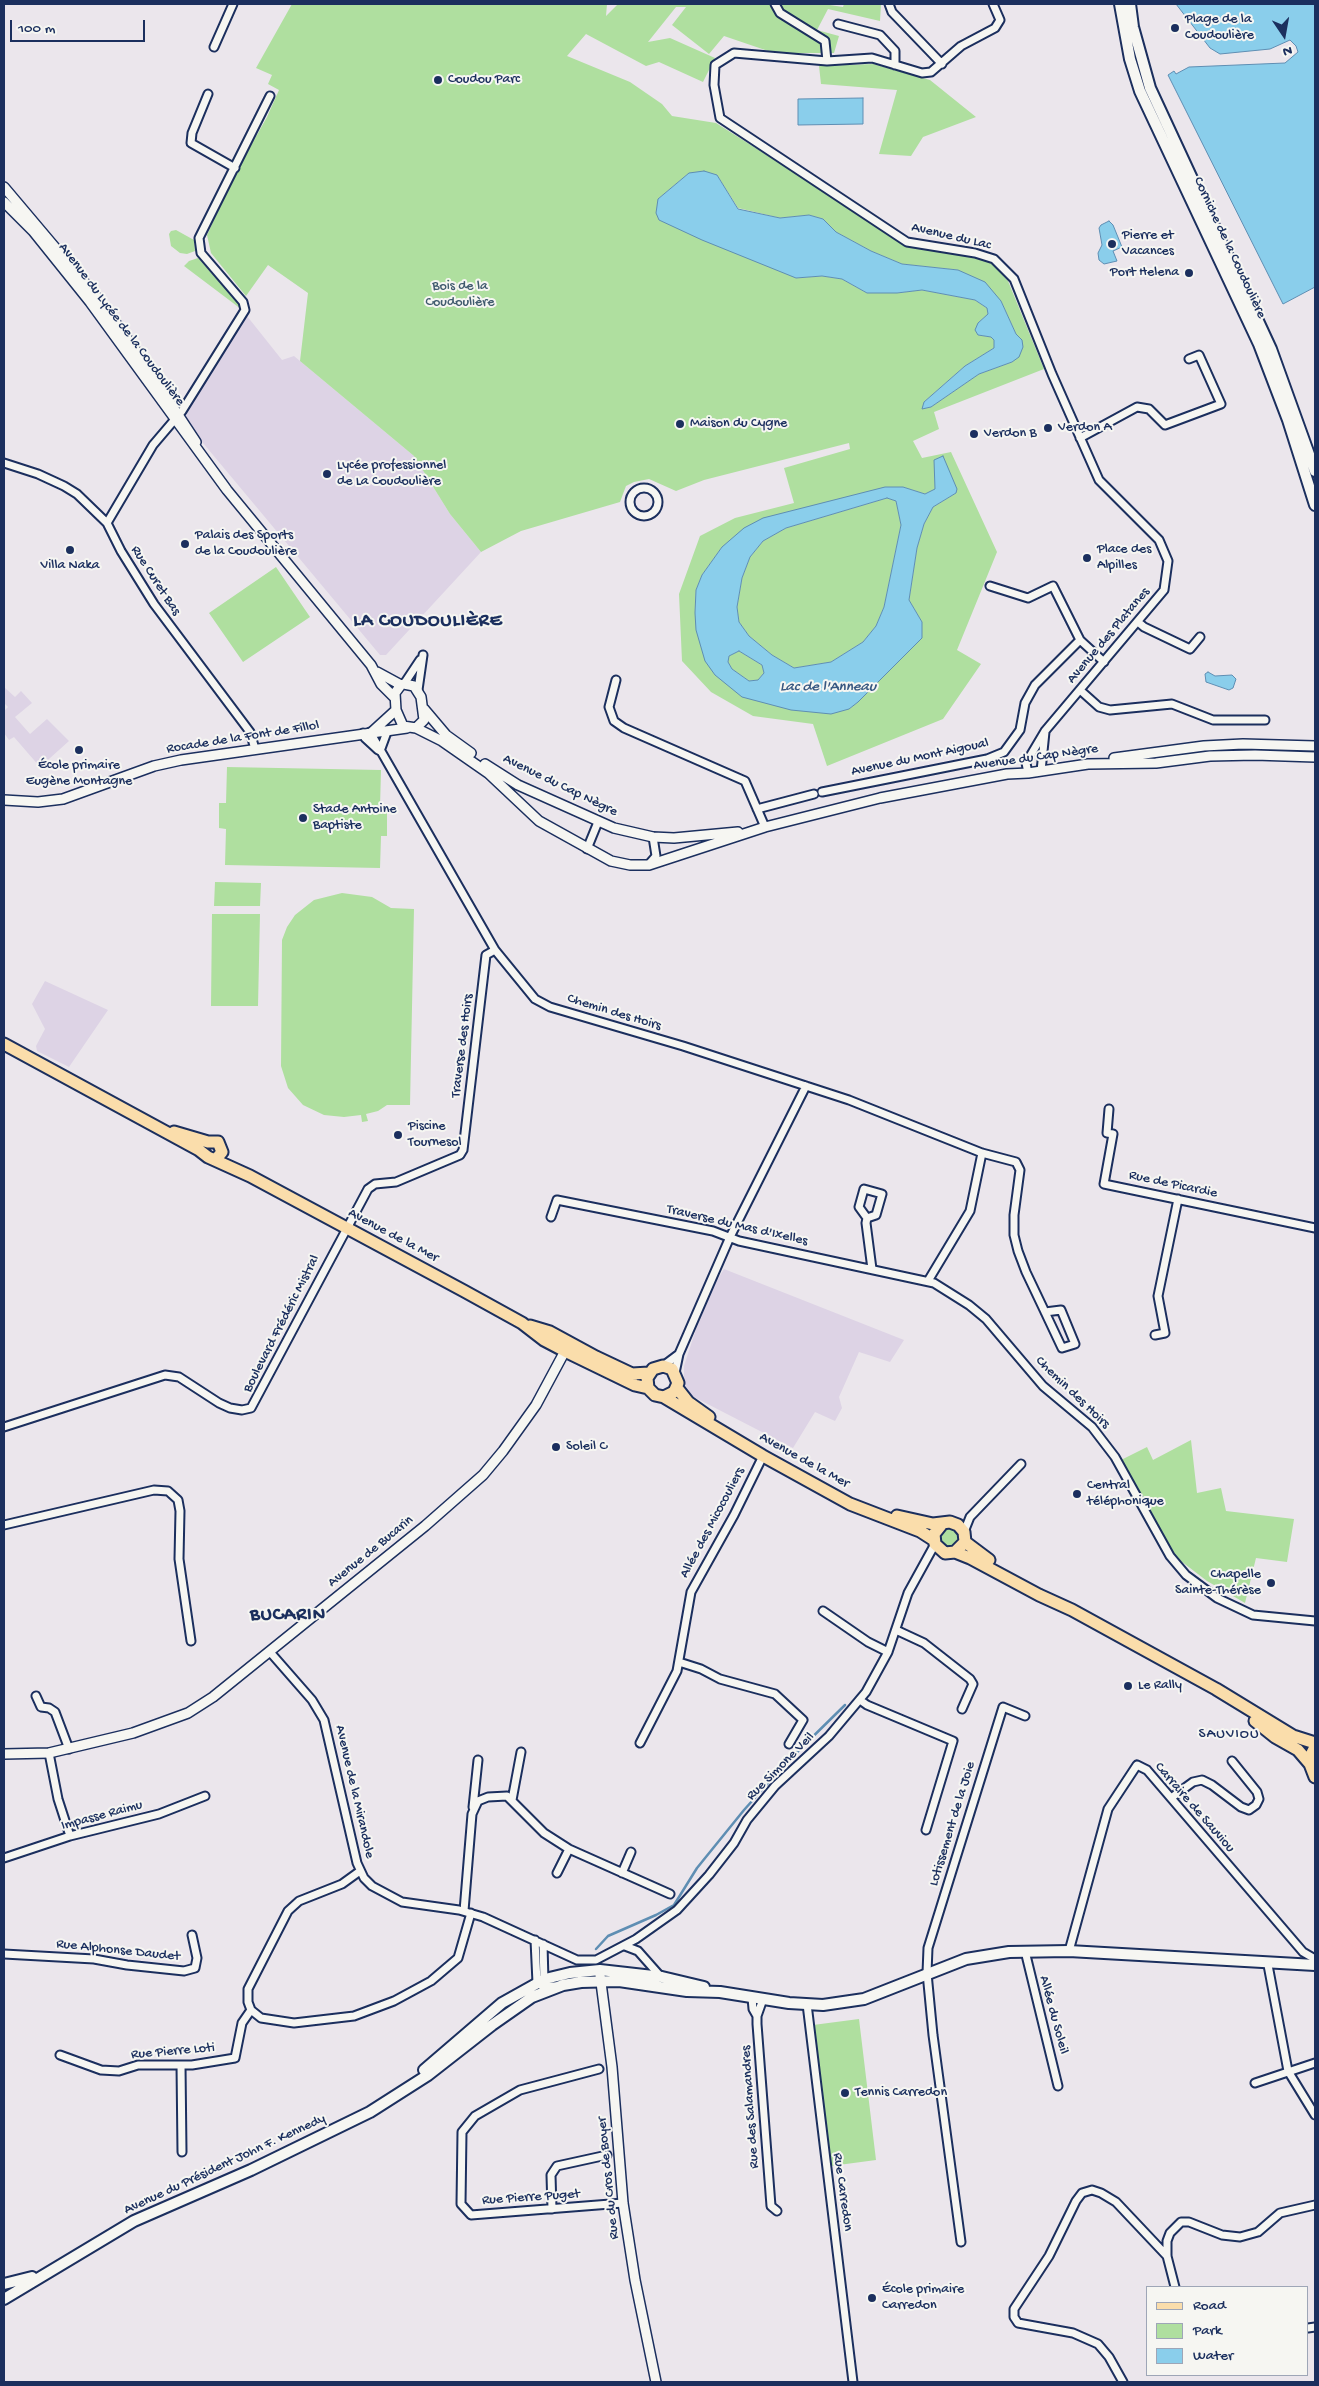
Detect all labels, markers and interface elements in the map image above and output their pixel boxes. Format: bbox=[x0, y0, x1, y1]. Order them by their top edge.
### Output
scale bar bbox=[12, 10, 148, 42]
north arrow bbox=[1259, 10, 1309, 60]
place label: Plage de la Coudoulière bbox=[1185, 12, 1254, 44]
text: 100 m bbox=[18, 20, 55, 38]
marker: Plage de la Coudoulière bbox=[1169, 22, 1181, 34]
text: N bbox=[1281, 41, 1293, 59]
place label: Coudou Parc bbox=[448, 72, 520, 88]
marker: Coudou Parc bbox=[432, 74, 444, 86]
street label: Corniche de la Coudoulière bbox=[1189, 175, 1269, 321]
street label: Avenue du Lac bbox=[910, 220, 992, 254]
place label: Pierre et Vacances bbox=[1122, 228, 1174, 260]
marker: Pierre et Vacances bbox=[1106, 238, 1118, 250]
street label: Avenue du Lycée de la Coudoulière bbox=[54, 240, 188, 410]
place label: Port Helena bbox=[1110, 265, 1179, 281]
marker: Port Helena bbox=[1183, 267, 1195, 279]
park label: Bois de la Coudoulière bbox=[426, 279, 494, 312]
place label: Maison du Cygne bbox=[690, 416, 787, 432]
marker: Maison du Cygne bbox=[674, 418, 686, 430]
place label: Verdon A bbox=[1058, 420, 1112, 436]
marker: Verdon A bbox=[1042, 422, 1054, 434]
place label: Verdon B bbox=[984, 426, 1037, 442]
marker: Verdon B bbox=[968, 428, 980, 440]
place label: Lycée professionnel de La Coudoulière bbox=[337, 458, 446, 491]
marker: Lycée professionnel de La Coudoulière bbox=[321, 468, 333, 480]
place label: Palais des Sports de la Coudoulière bbox=[195, 528, 297, 560]
marker: Palais des Sports de la Coudoulière bbox=[179, 538, 191, 550]
place label: Place des Alpilles bbox=[1097, 542, 1151, 574]
street label: Rue Curet Bas bbox=[126, 543, 184, 619]
marker: Villa Naka bbox=[64, 544, 76, 556]
marker: Place des Alpilles bbox=[1081, 552, 1093, 564]
place label: Villa Naka bbox=[40, 558, 100, 574]
street label: Avenue des Platanes bbox=[1064, 584, 1154, 688]
district label: LA COUDOULIÈRE bbox=[352, 611, 504, 633]
water label: Lac de l'Anneau bbox=[780, 679, 876, 697]
street label: Rocade de la Font de Fillol bbox=[165, 718, 321, 758]
street label: Avenue du Mont Aigoual bbox=[850, 735, 990, 781]
street label: Avenue du Cap Nègre bbox=[973, 741, 1099, 775]
marker: École primaire Eugène Montagne bbox=[73, 744, 85, 756]
street label: Avenue du Cap Nègre bbox=[500, 751, 620, 821]
place label: École primaire Eugène Montagne bbox=[26, 758, 132, 790]
place label: Stade Antoine Baptiste bbox=[313, 802, 397, 834]
marker: Stade Antoine Baptiste bbox=[297, 812, 309, 824]
street label: Chemin des Hoirs bbox=[565, 991, 663, 1035]
street label: Traverse des Hoirs bbox=[448, 993, 478, 1099]
place label: Piscine Tournesol bbox=[408, 1119, 462, 1152]
marker: Piscine Tournesol bbox=[392, 1129, 404, 1141]
street label: Rue de Picardie bbox=[1127, 1167, 1219, 1203]
street label: Traverse du Mas d'Ixelles bbox=[665, 1202, 809, 1250]
street label: Avenue de la Mer bbox=[345, 1205, 441, 1267]
street label: Boulevard Frédéric Mistral bbox=[240, 1252, 324, 1396]
street label: Chemin des Hoirs bbox=[1031, 1353, 1113, 1433]
street label: Avenue de la Mer bbox=[756, 1429, 852, 1493]
place label: Soleil C bbox=[566, 1439, 607, 1455]
marker: Soleil C bbox=[550, 1441, 562, 1453]
street label: Allée des Micocouliers bbox=[677, 1465, 749, 1581]
place label: Central téléphonique bbox=[1087, 1478, 1164, 1510]
marker: Central téléphonique bbox=[1071, 1488, 1083, 1500]
street label: Avenue de Bucarin bbox=[325, 1512, 417, 1592]
place label: Chapelle Sainte-Thérèse bbox=[1175, 1567, 1261, 1600]
marker: Chapelle Sainte-Thérèse bbox=[1265, 1577, 1277, 1589]
district label: BUCARIN bbox=[249, 1605, 327, 1627]
place label: Le Rally bbox=[1138, 1678, 1182, 1694]
marker: Le Rally bbox=[1122, 1680, 1134, 1692]
street label: Avenue de la Mirandole bbox=[330, 1724, 378, 1860]
district label: SAUVIOU bbox=[1198, 1726, 1260, 1744]
street label: Rue Simone Veil bbox=[743, 1729, 819, 1805]
street label: Carraire de Sauviou bbox=[1150, 1759, 1238, 1857]
street label: Lotissement de la Joie bbox=[926, 1760, 980, 1888]
street label: Impasse Raimu bbox=[60, 1797, 144, 1835]
street label: Rue Alphonse Daudet bbox=[55, 1936, 181, 1966]
street label: Allée du Soleil bbox=[1034, 1974, 1072, 2056]
street label: Rue Pierre Loti bbox=[130, 2040, 216, 2064]
street label: Rue des Salamandres bbox=[738, 2045, 764, 2169]
place label: Tennis Carredon bbox=[855, 2085, 947, 2101]
marker: Tennis Carredon bbox=[839, 2087, 851, 2099]
street label: Avenue du Président John F. Kennedy bbox=[122, 2111, 328, 2219]
street label: Rue du Cros de Boyer bbox=[594, 2116, 624, 2240]
street label: Rue Carredon bbox=[828, 2152, 856, 2232]
street label: Rue Pierre Puget bbox=[481, 2186, 581, 2210]
place label: École primaire Carredon bbox=[882, 2282, 964, 2314]
legend bbox=[1146, 2286, 1309, 2376]
marker: École primaire Carredon bbox=[866, 2292, 878, 2304]
text: Road bbox=[1193, 2297, 1226, 2315]
text: Park bbox=[1193, 2322, 1222, 2340]
text: Water bbox=[1193, 2347, 1233, 2365]

